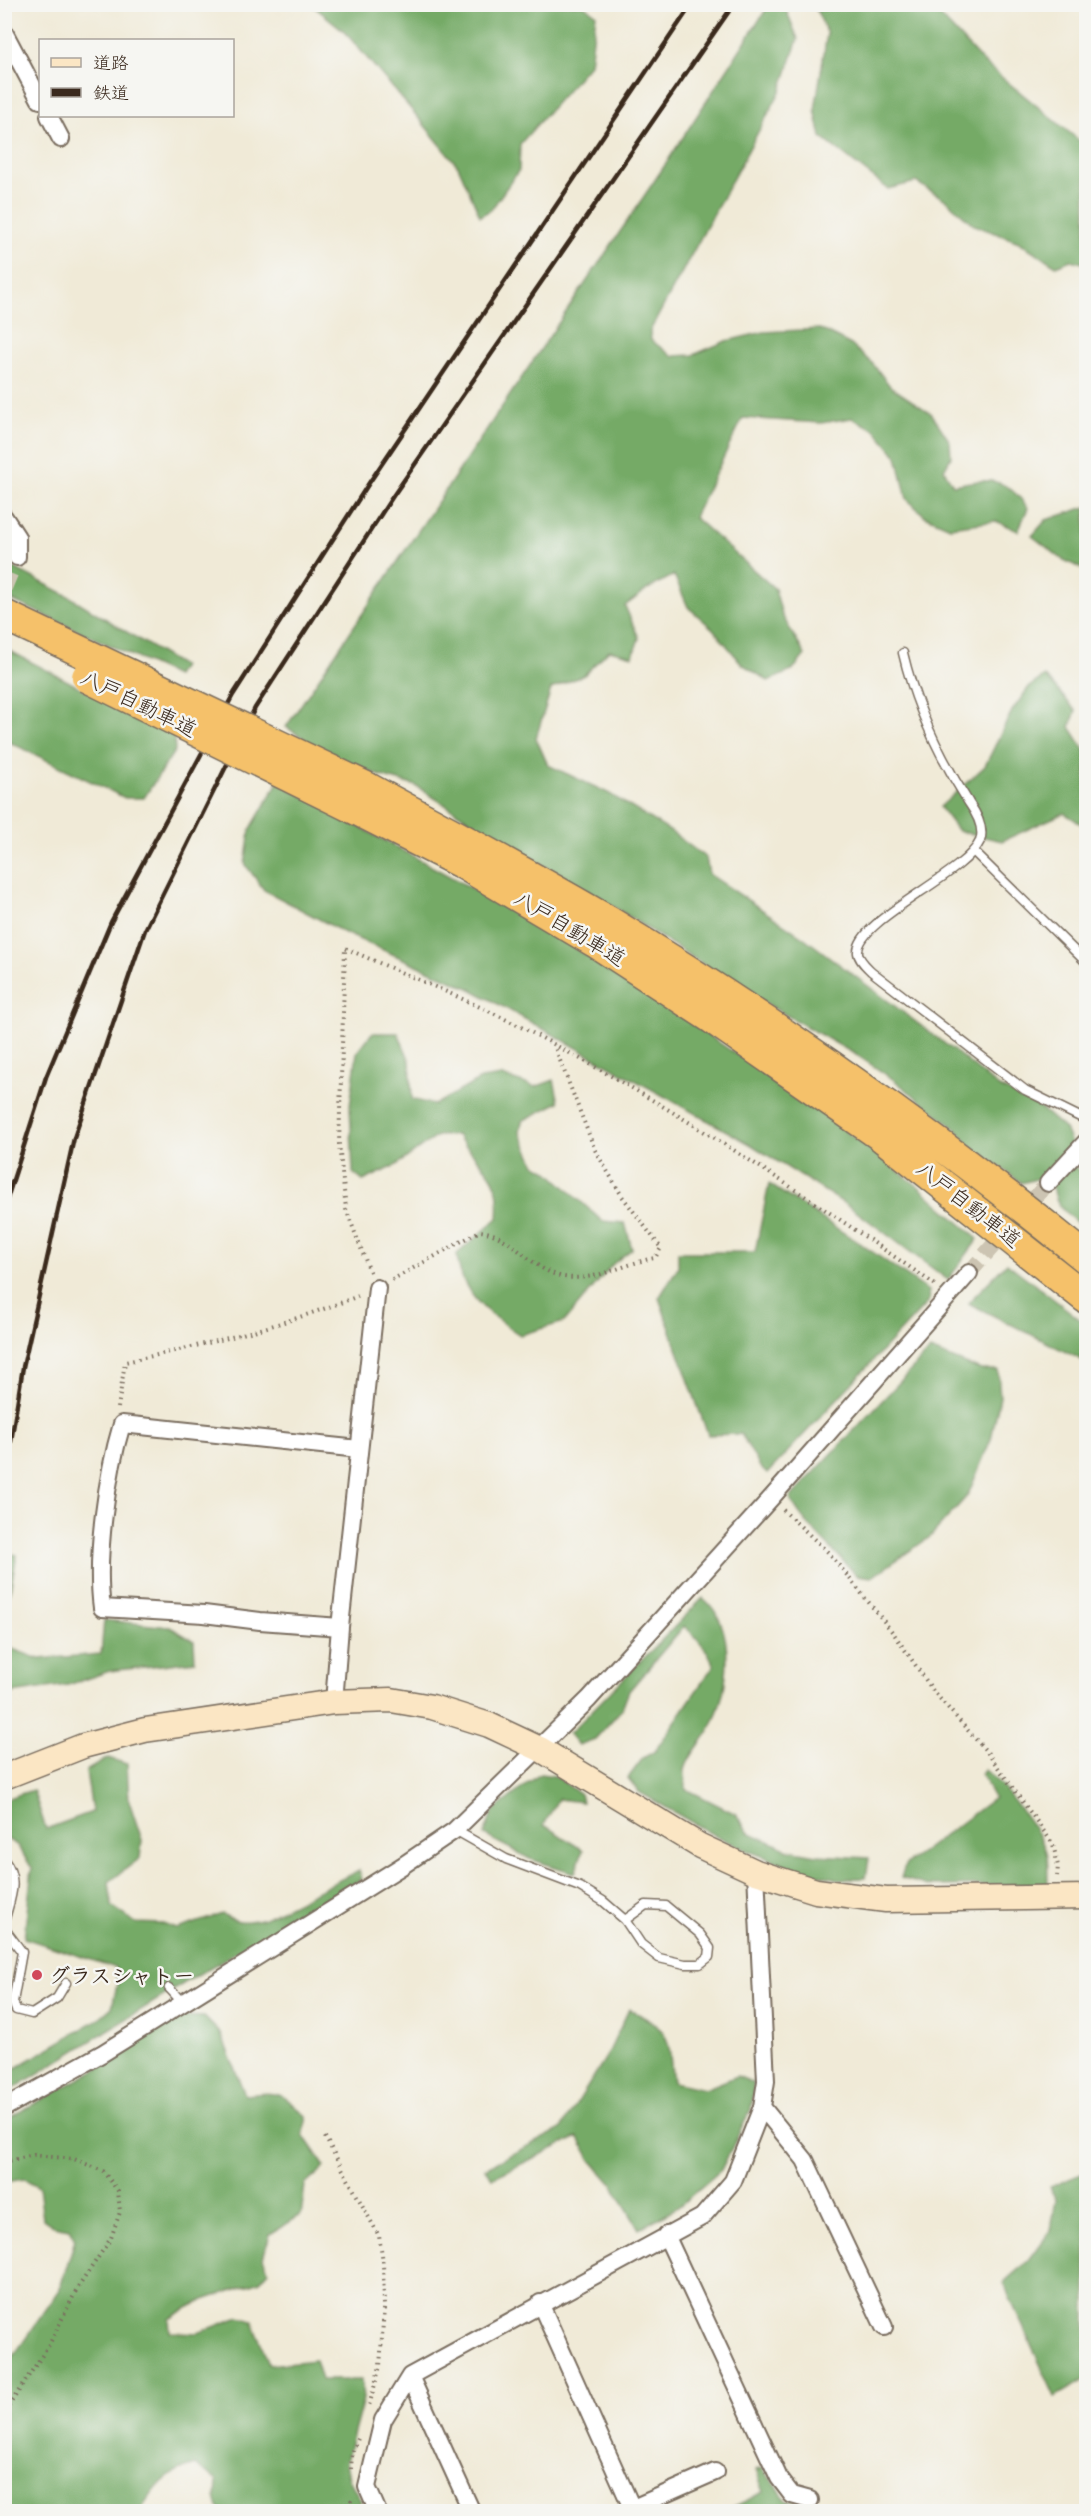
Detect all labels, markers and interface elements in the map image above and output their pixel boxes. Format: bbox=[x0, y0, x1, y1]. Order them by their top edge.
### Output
legend bbox=[39, 39, 234, 117]
text: 道路 bbox=[93, 51, 129, 74]
text: 鉄道 bbox=[93, 81, 129, 104]
street label: 八戸自動車道 bbox=[76, 663, 202, 743]
street label: 八戸自動車道 bbox=[509, 884, 631, 972]
street label: 八戸自動車道 bbox=[911, 1155, 1027, 1253]
place label: グラスシャトー bbox=[49, 1962, 194, 1989]
marker: グラスシャトー bbox=[30, 1968, 44, 1982]

